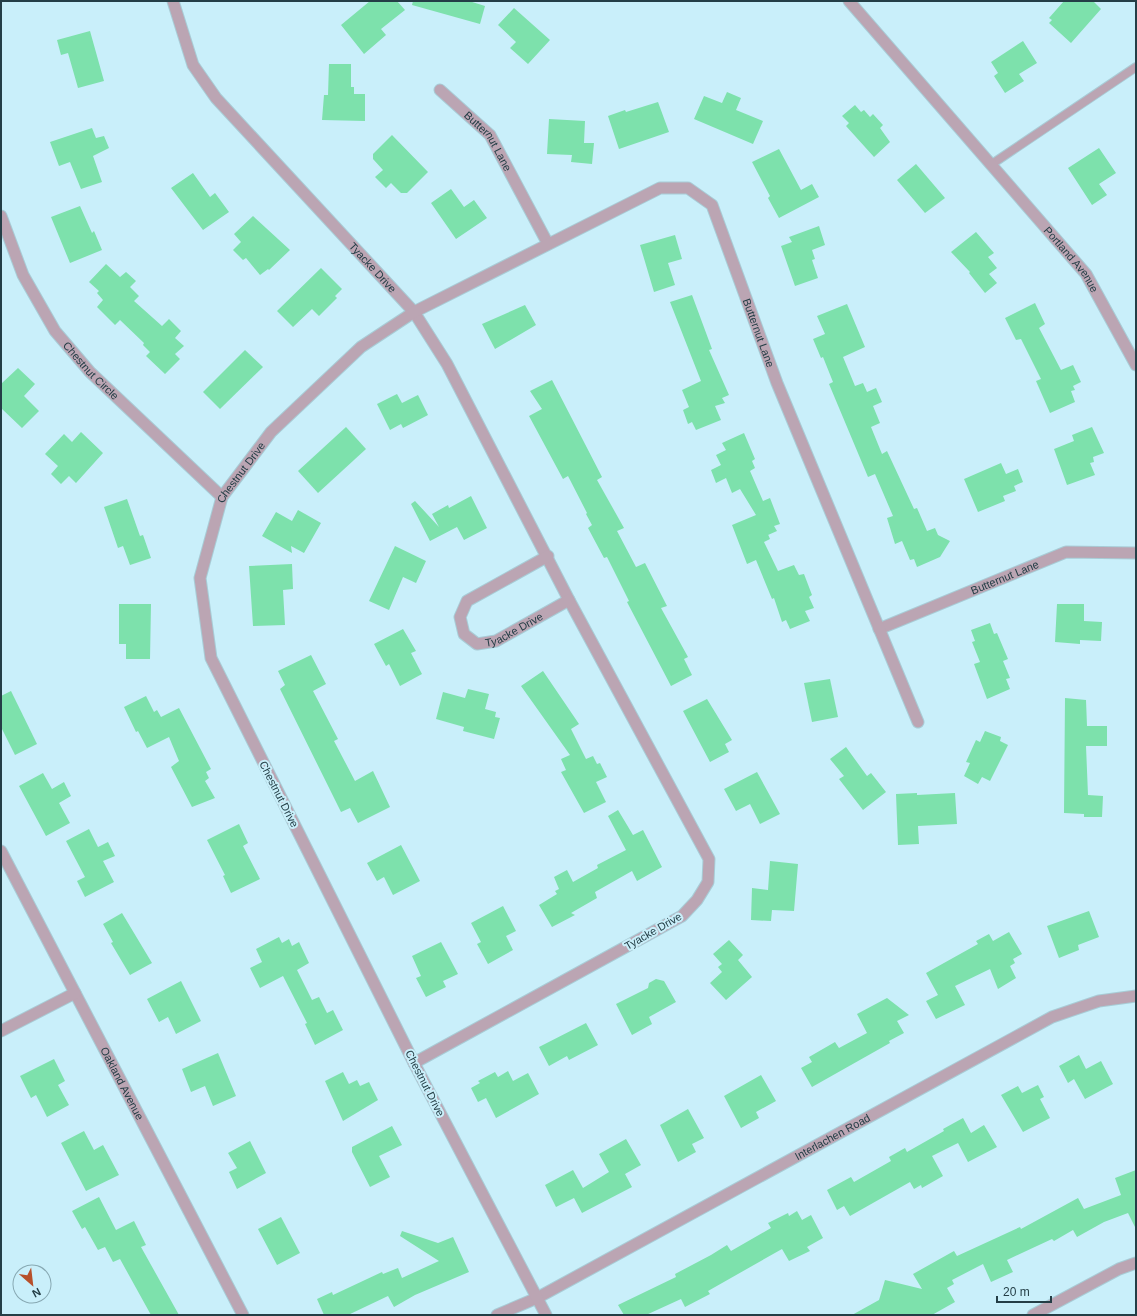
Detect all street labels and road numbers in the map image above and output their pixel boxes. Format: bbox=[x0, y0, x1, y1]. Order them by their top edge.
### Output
street label: Butternut Lane bbox=[462, 109, 514, 173]
street label: Portland Avenue bbox=[1042, 224, 1101, 294]
street label: Tyacke Drive bbox=[347, 240, 399, 295]
street label: Butternut Lane bbox=[741, 297, 777, 369]
street label: Chestnut Circle bbox=[61, 339, 121, 402]
street label: Chestnut Drive bbox=[215, 440, 267, 504]
street label: Butternut Lane bbox=[969, 558, 1040, 597]
street label: Tyacke Drive bbox=[484, 610, 545, 649]
street label: Chestnut Drive bbox=[257, 759, 301, 829]
street label: Tyacke Drive bbox=[622, 910, 684, 952]
street label: Oakland Avenue bbox=[98, 1045, 146, 1122]
street label: Chestnut Drive bbox=[403, 1048, 447, 1118]
street label: Interlachen Road bbox=[793, 1111, 872, 1162]

